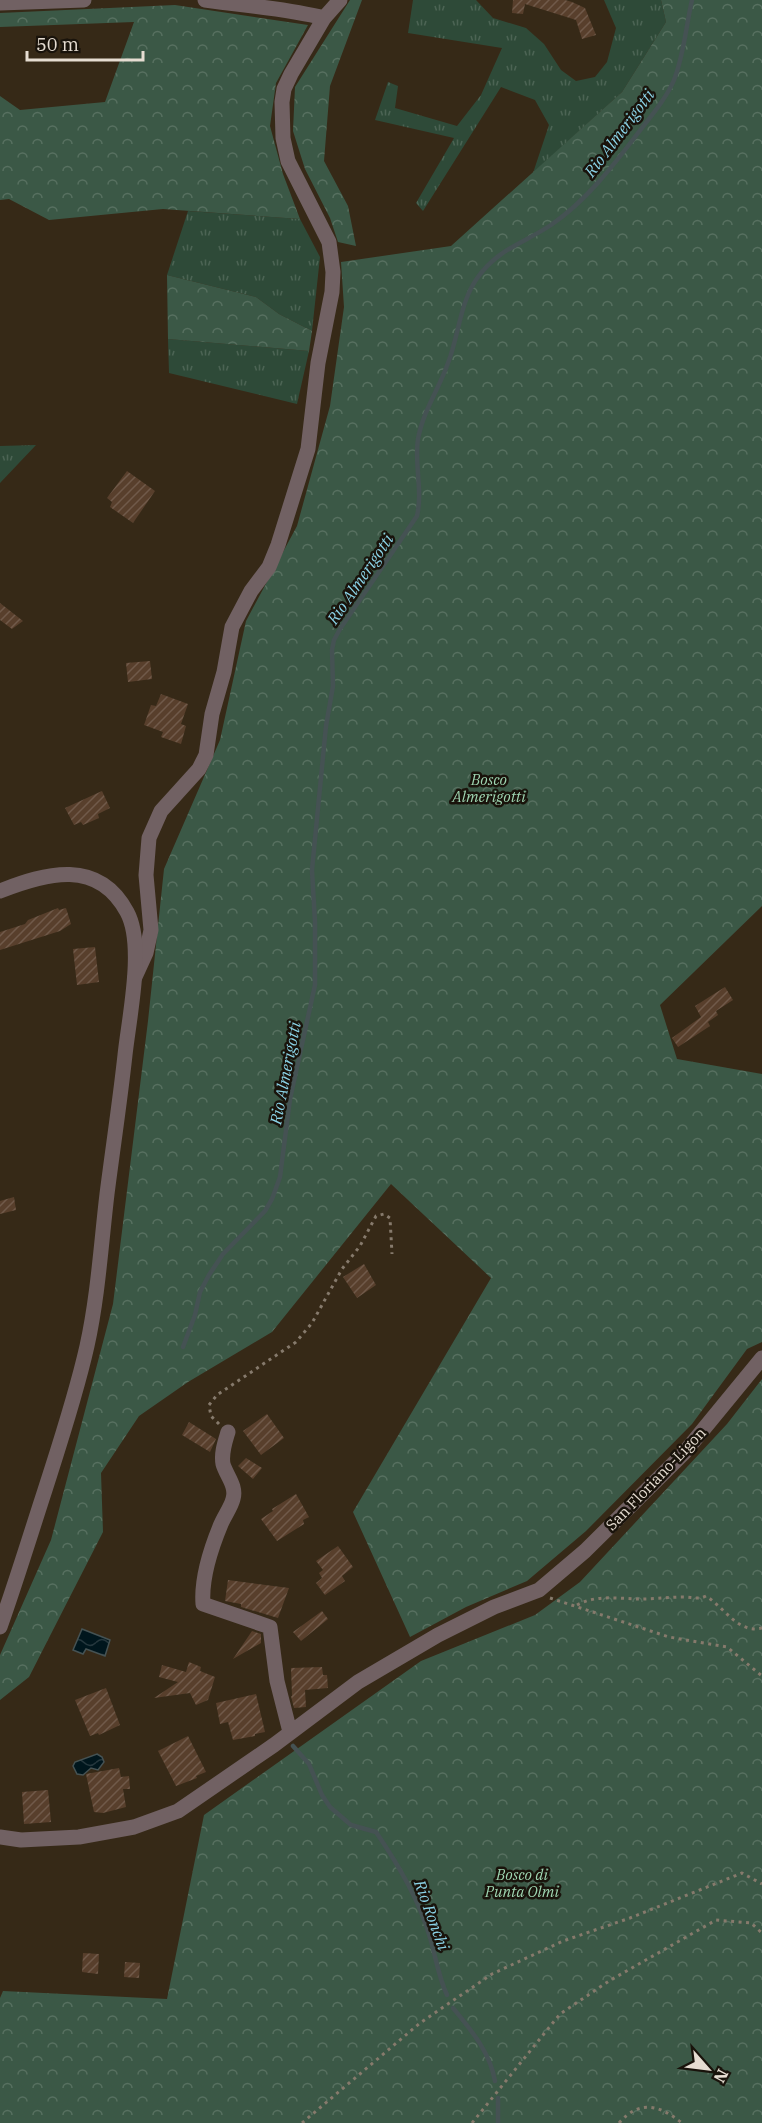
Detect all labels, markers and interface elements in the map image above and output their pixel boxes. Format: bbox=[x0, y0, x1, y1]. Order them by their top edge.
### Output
scale bar bbox=[27, 24, 142, 62]
text: 50 m bbox=[36, 33, 79, 56]
water label: Rio Almerigotti bbox=[579, 85, 659, 181]
water label: Rio Almerigotti bbox=[322, 530, 398, 629]
park label: Bosco Almerigotti bbox=[451, 770, 526, 806]
water label: Rio Almerigotti bbox=[265, 1020, 305, 1127]
street label: San Floriano-Ligon bbox=[602, 1423, 710, 1534]
park label: Bosco di Punta Olmi bbox=[484, 1865, 559, 1901]
water label: Rio Ronchi bbox=[410, 1876, 454, 1953]
north arrow bbox=[678, 2039, 738, 2099]
text: N bbox=[709, 2066, 733, 2086]

